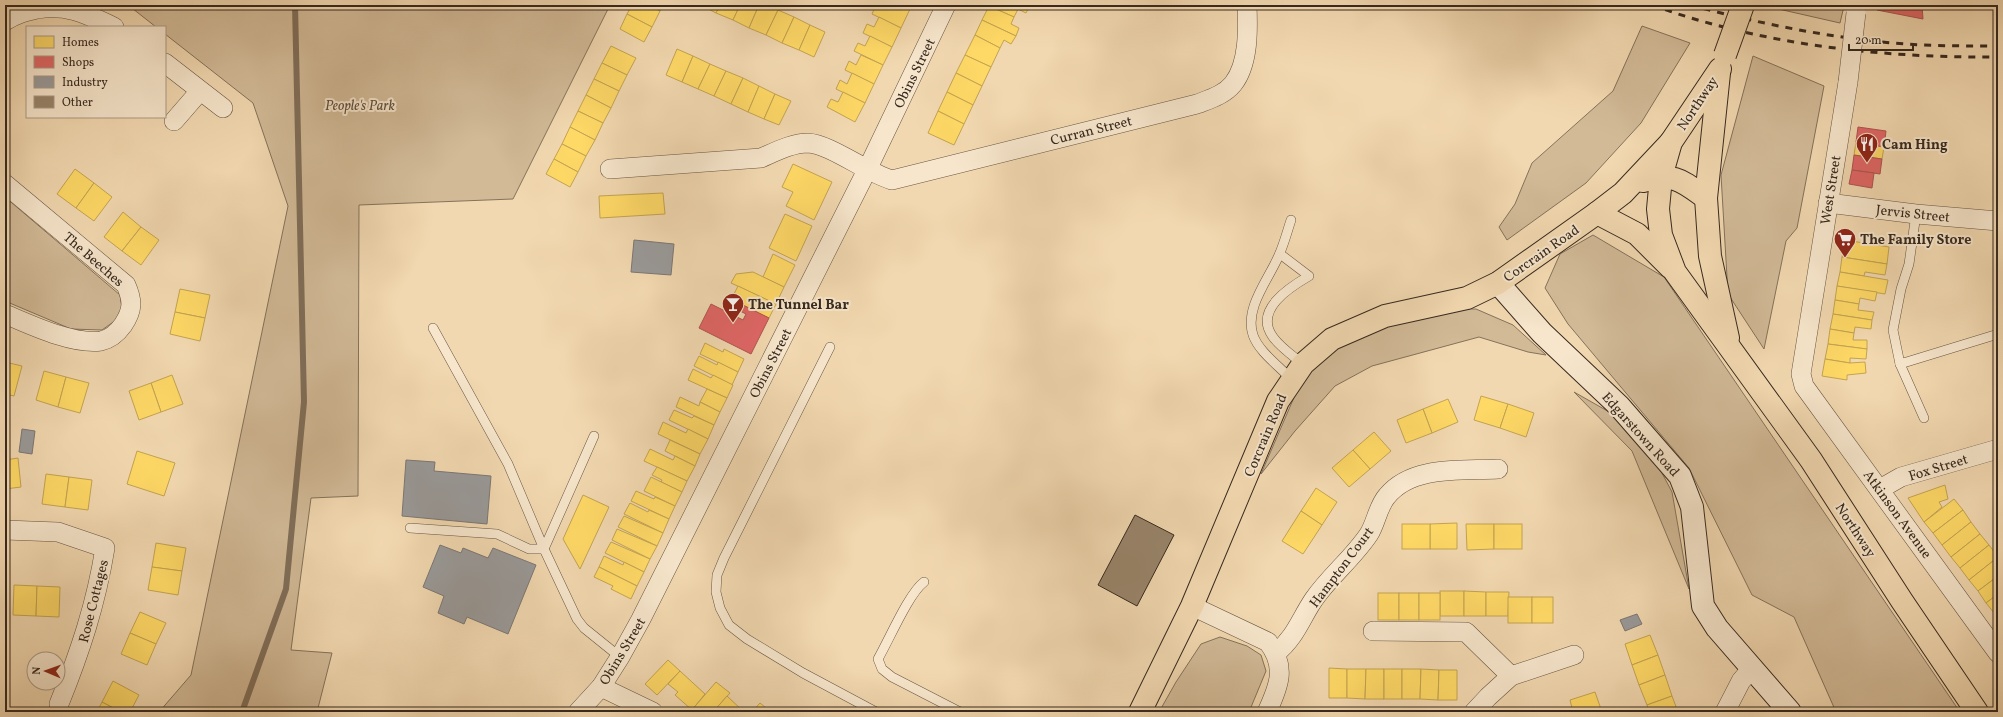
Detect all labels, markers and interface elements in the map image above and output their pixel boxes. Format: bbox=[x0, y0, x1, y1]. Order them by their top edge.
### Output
legend bbox=[26, 26, 166, 118]
scale bar bbox=[1849, 26, 1913, 52]
text: 20 m bbox=[1855, 33, 1882, 49]
text: Homes bbox=[62, 35, 99, 51]
street label: Obins Street bbox=[890, 35, 941, 112]
text: Shops bbox=[62, 55, 94, 71]
street label: Northway bbox=[1673, 73, 1724, 135]
text: Industry bbox=[62, 75, 108, 91]
text: Other bbox=[62, 95, 93, 111]
park label: People's Park bbox=[325, 97, 396, 116]
street label: Curran Street bbox=[1049, 112, 1134, 151]
restaurant icon: Cam Hing bbox=[1854, 131, 1880, 164]
place label: Cam Hing bbox=[1882, 136, 1948, 155]
street label: West Street bbox=[1817, 154, 1846, 226]
street label: Jervis Street bbox=[1875, 201, 1951, 228]
street label: Corcrain Road bbox=[1500, 221, 1584, 287]
supermarket icon: The Family Store bbox=[1832, 226, 1858, 259]
street label: The Beeches bbox=[59, 228, 127, 292]
place label: The Family Store bbox=[1860, 231, 1971, 250]
bar icon: The Tunnel Bar bbox=[720, 291, 746, 324]
place label: The Tunnel Bar bbox=[748, 296, 849, 315]
street label: Obins Street bbox=[746, 325, 797, 402]
street label: Edgarstown Road bbox=[1597, 389, 1683, 482]
street label: Corcrain Road bbox=[1240, 391, 1292, 480]
street label: Fox Street bbox=[1906, 450, 1971, 486]
street label: Atkinson Avenue bbox=[1858, 467, 1936, 563]
street label: Northway bbox=[1830, 500, 1880, 562]
street label: Hampton Court bbox=[1306, 524, 1379, 612]
street label: Rose Cottages bbox=[75, 558, 114, 645]
street label: Obins Street bbox=[596, 614, 651, 689]
north arrow bbox=[26, 651, 66, 691]
text: N bbox=[30, 666, 45, 675]

